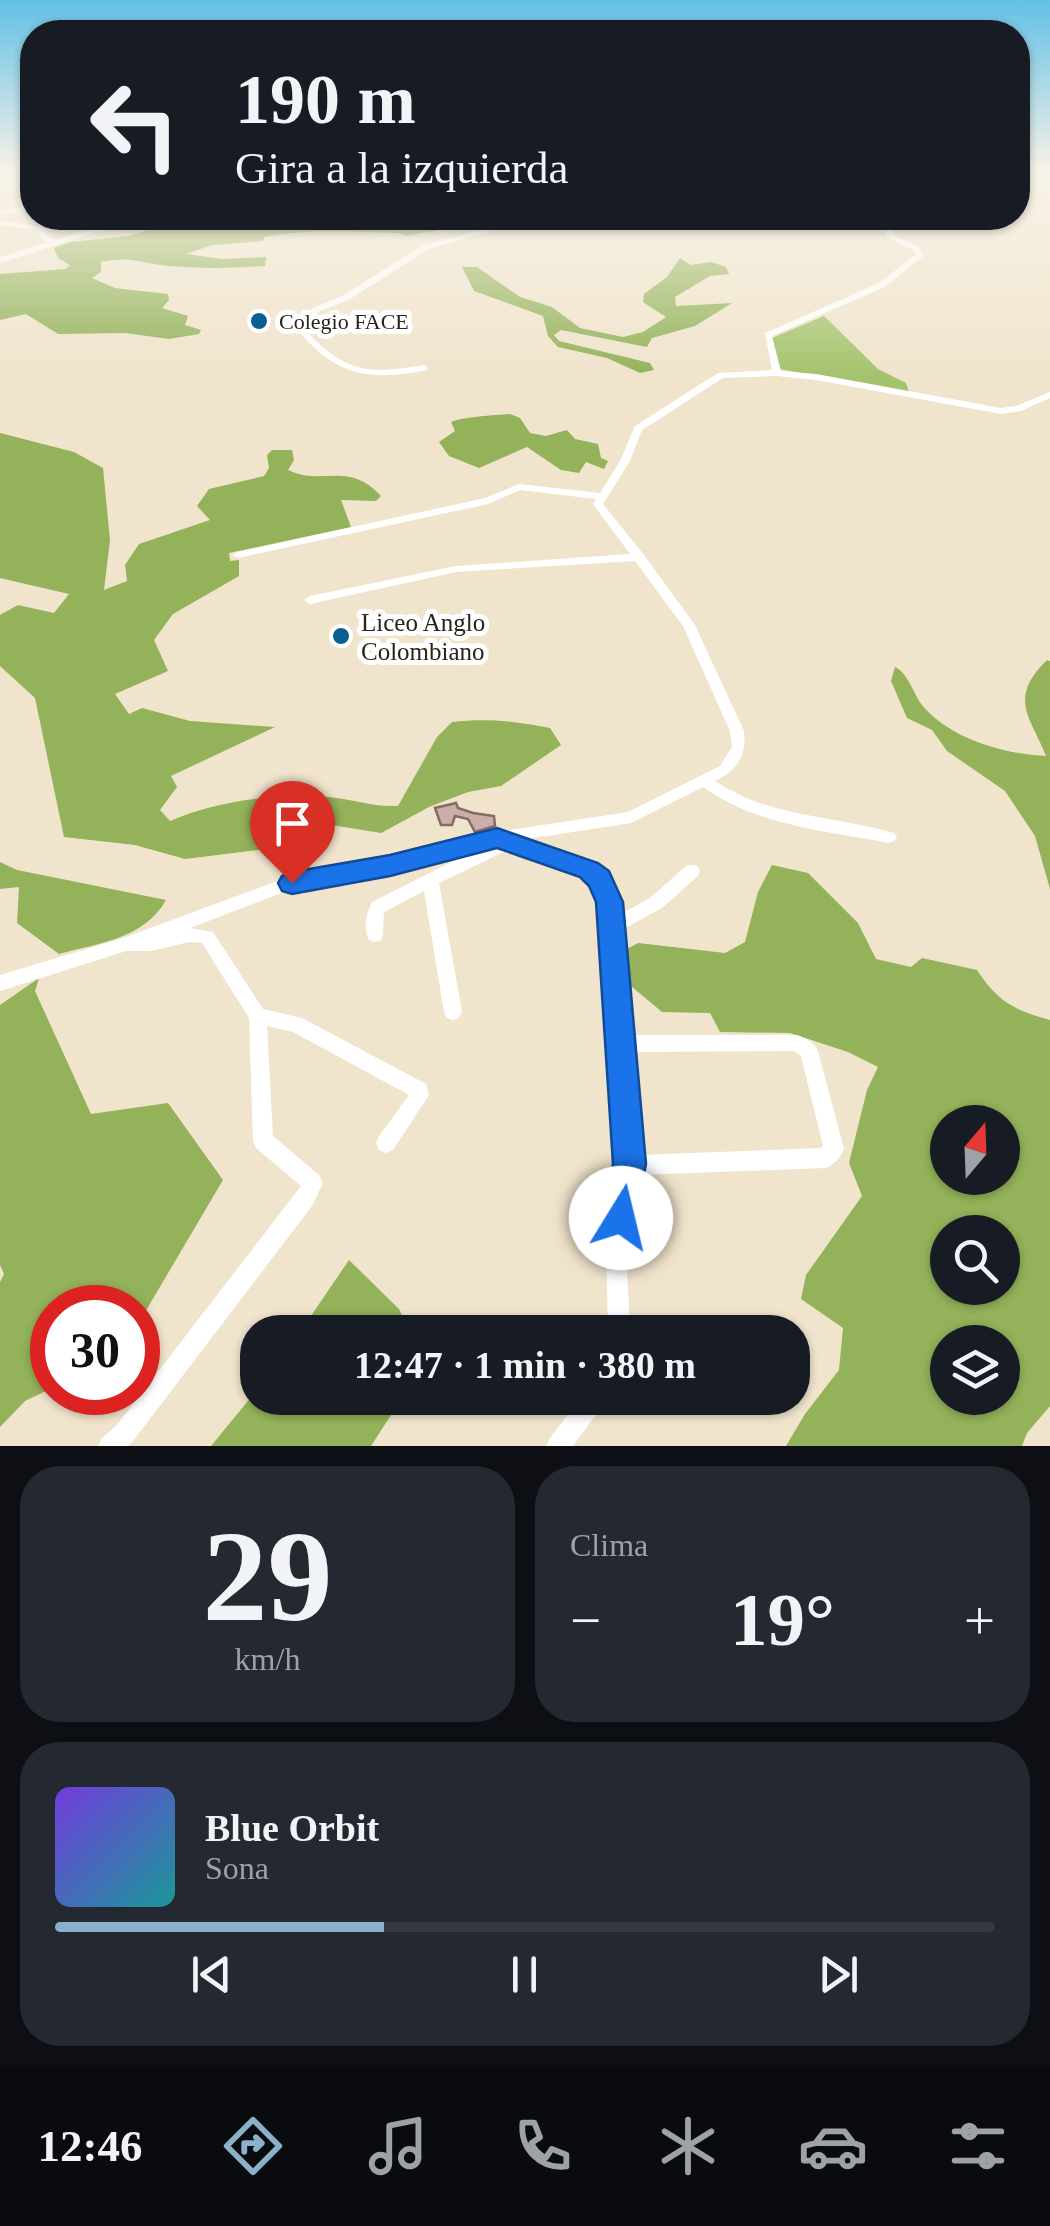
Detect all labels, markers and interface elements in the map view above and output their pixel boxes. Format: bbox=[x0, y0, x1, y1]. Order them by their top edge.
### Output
icon: left bbox=[70, 60, 200, 190]
text: 190 m bbox=[235, 61, 416, 138]
text: Gira a la izquierda bbox=[235, 143, 569, 193]
place label: Colegio FACE bbox=[279, 309, 409, 334]
marker: Colegio FACE bbox=[248, 310, 270, 332]
place label: Liceo Anglo Colombiano bbox=[361, 609, 485, 665]
marker: Liceo Anglo Colombiano bbox=[330, 625, 352, 647]
pin bbox=[250, 781, 335, 884]
icon: arrive bbox=[265, 796, 320, 851]
north arrow bbox=[930, 1105, 1020, 1195]
map controls bbox=[930, 1105, 1020, 1415]
position arrow bbox=[569, 1166, 673, 1270]
button: search bbox=[930, 1215, 1020, 1305]
speed limit sign: 30 bbox=[30, 1285, 160, 1415]
button: layers bbox=[930, 1325, 1020, 1415]
text: 12:47 · 1 min · 380 m bbox=[354, 1344, 696, 1386]
text: 29 bbox=[203, 1504, 333, 1648]
text: Clima bbox=[570, 1527, 648, 1563]
text: 19° bbox=[730, 1578, 835, 1661]
text: − bbox=[570, 1590, 601, 1651]
text: + bbox=[964, 1590, 995, 1651]
text: km/h bbox=[235, 1641, 300, 1677]
text: Blue Orbit bbox=[205, 1807, 379, 1849]
text: Sona bbox=[205, 1850, 269, 1886]
icon: previous bbox=[184, 1947, 239, 2002]
icon: pause bbox=[497, 1947, 552, 2002]
icon: next bbox=[811, 1947, 866, 2002]
icon: directions bbox=[218, 2111, 288, 2181]
icon: music bbox=[363, 2111, 433, 2181]
icon: phone bbox=[508, 2111, 578, 2181]
icon: climate bbox=[653, 2111, 723, 2181]
icon: car bbox=[798, 2111, 868, 2181]
icon: filters bbox=[943, 2111, 1013, 2181]
text: 12:46 bbox=[38, 2121, 143, 2171]

